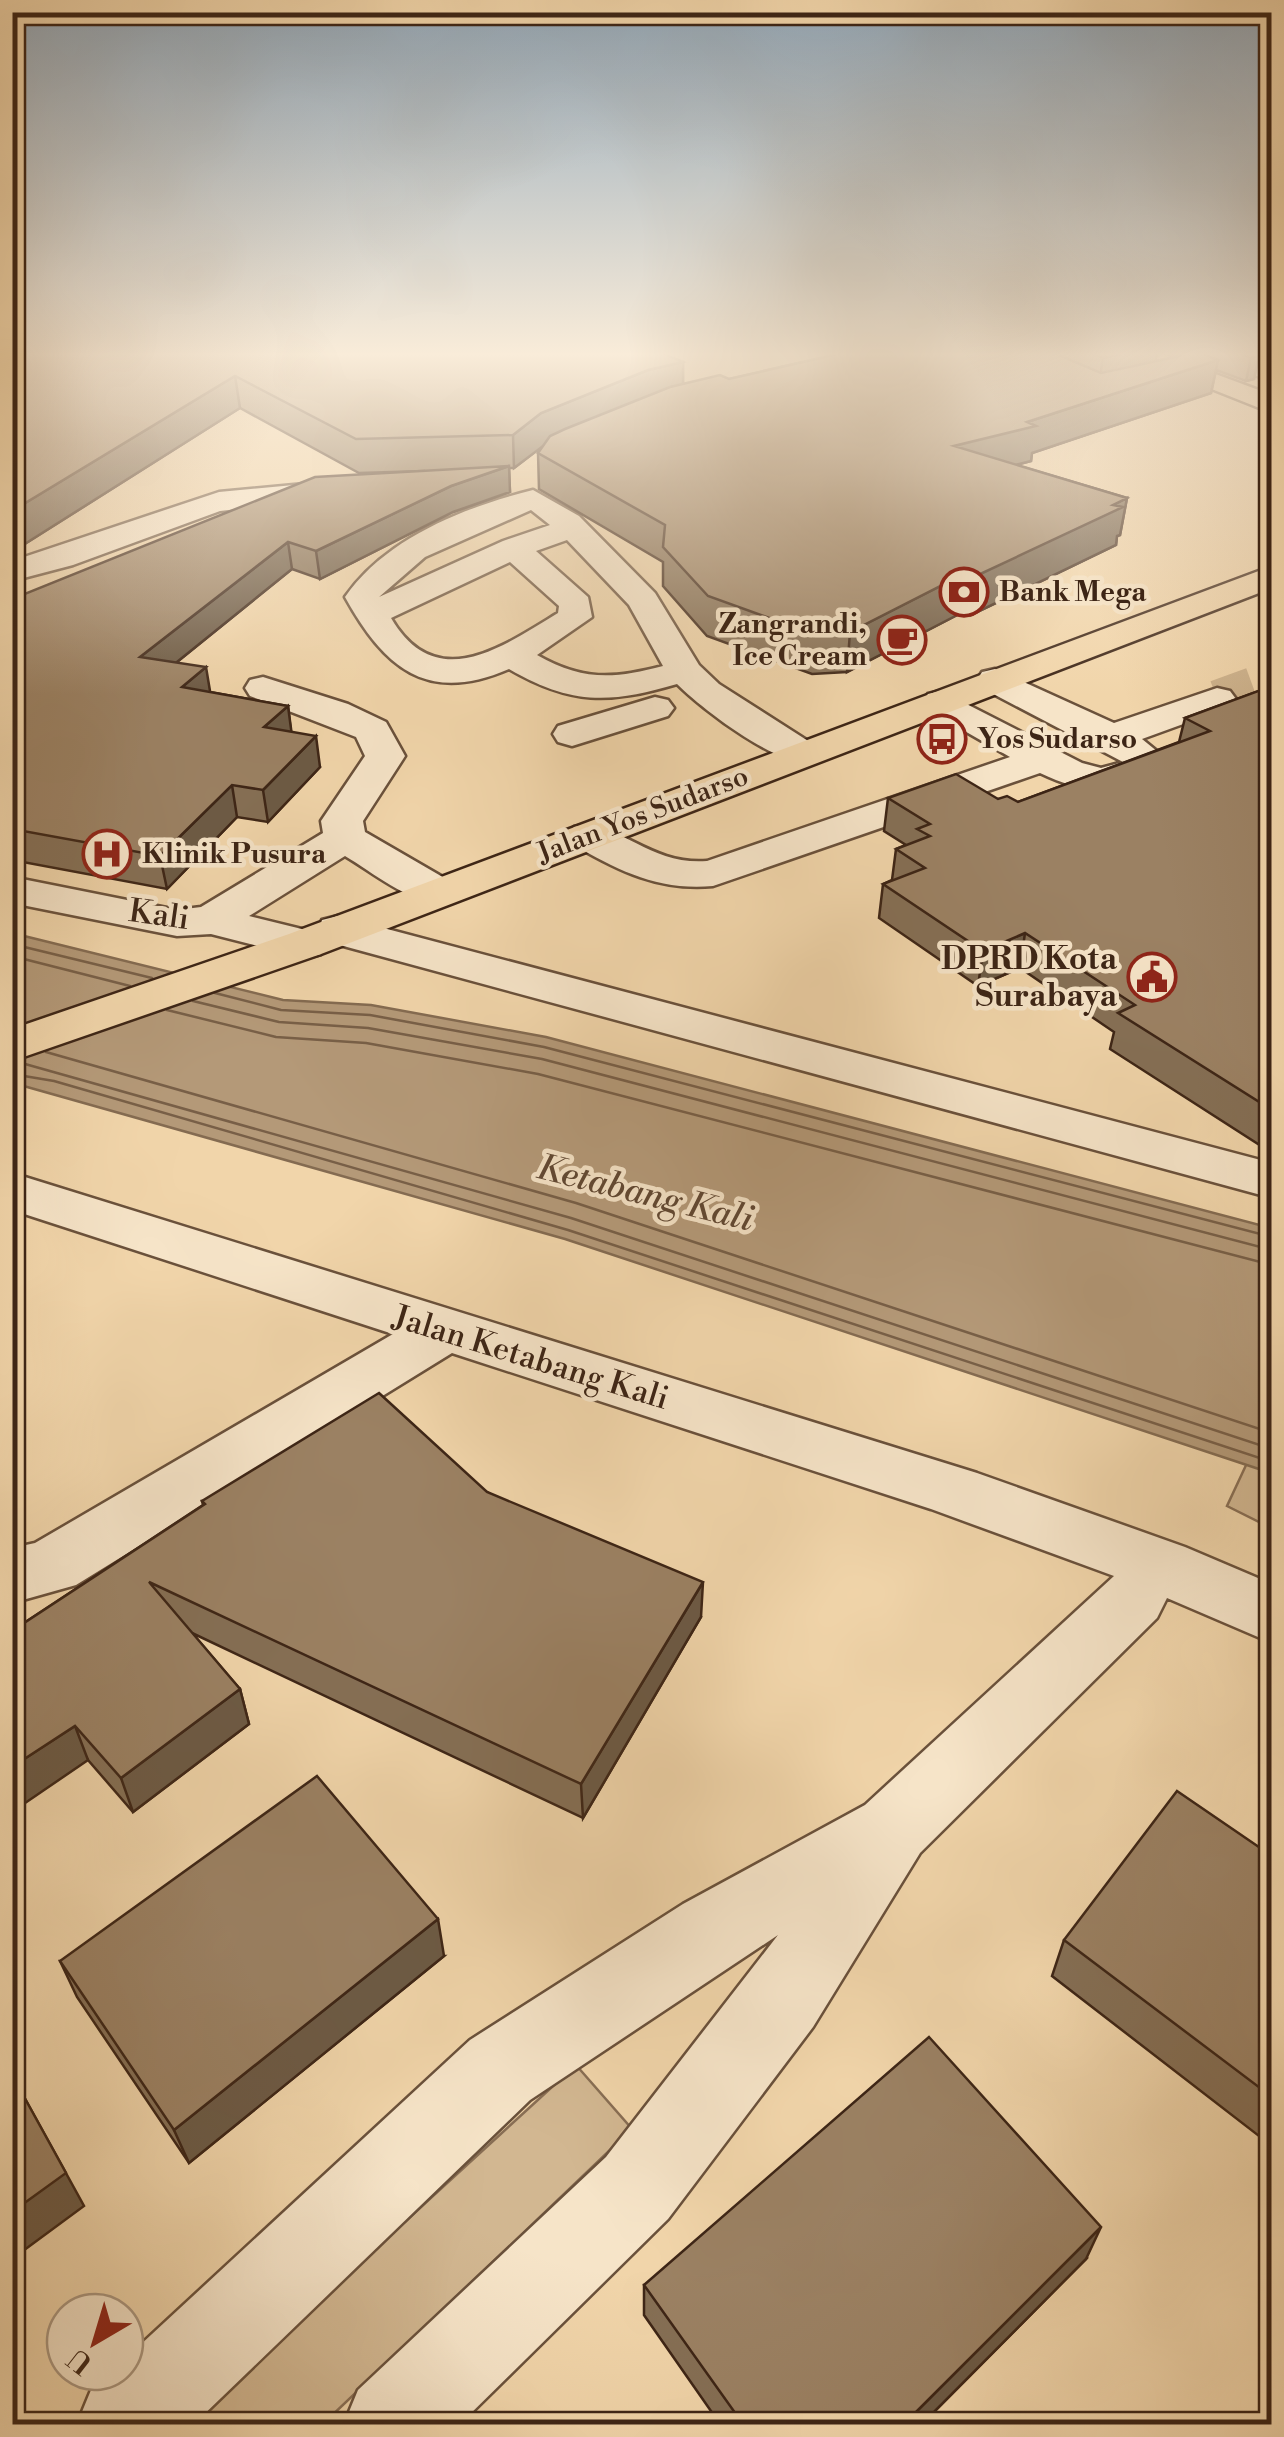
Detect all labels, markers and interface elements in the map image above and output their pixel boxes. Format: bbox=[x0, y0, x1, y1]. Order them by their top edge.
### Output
bank icon: Bank Mega bbox=[938, 566, 990, 618]
place label: Bank Mega bbox=[999, 575, 1147, 610]
place label: Zangrandi, Ice Cream bbox=[719, 607, 868, 674]
cafe icon: Zangrandi, Ice Cream bbox=[876, 614, 928, 666]
bus stop icon: Yos Sudarso bbox=[916, 713, 968, 765]
place label: Yos Sudarso bbox=[977, 722, 1137, 757]
street label: Jalan Yos Sudarso bbox=[532, 759, 753, 872]
hospital icon: Klinik Pusura bbox=[81, 828, 133, 880]
place label: Klinik Pusura bbox=[142, 837, 327, 872]
street label: Kali bbox=[126, 891, 192, 939]
place label: DPRD Kota Surabaya bbox=[941, 939, 1118, 1016]
public building icon: DPRD Kota Surabaya bbox=[1126, 951, 1178, 1003]
water label: Ketabang Kali bbox=[532, 1146, 758, 1242]
street label: Jalan Ketabang Kali bbox=[387, 1297, 674, 1419]
north arrow bbox=[45, 2292, 145, 2392]
text: U bbox=[61, 2340, 100, 2381]

